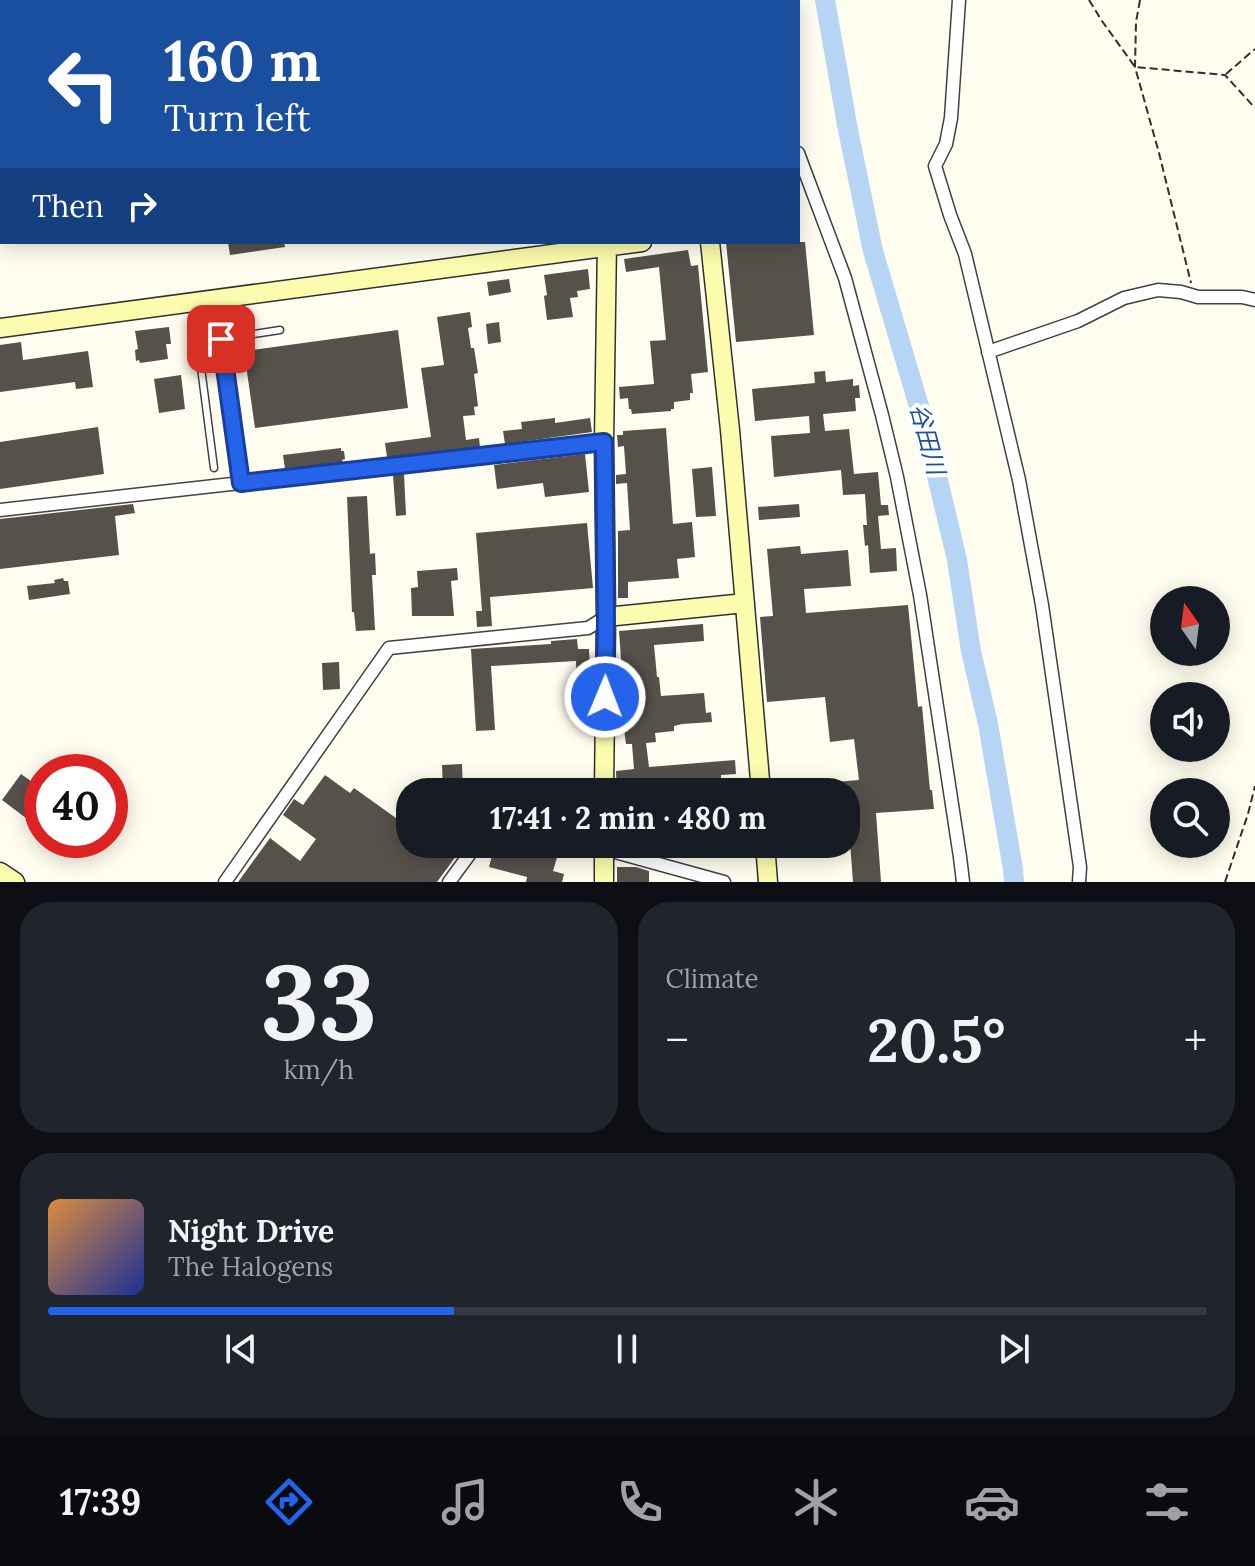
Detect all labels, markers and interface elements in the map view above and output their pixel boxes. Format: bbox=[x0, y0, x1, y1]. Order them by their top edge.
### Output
text: 160 m bbox=[164, 25, 321, 96]
icon: left bbox=[32, 32, 136, 136]
text: Turn left bbox=[164, 95, 311, 141]
icon: right bbox=[120, 184, 164, 228]
text: Then bbox=[32, 187, 104, 225]
pin bbox=[187, 305, 255, 373]
icon: arrive bbox=[199, 317, 243, 361]
water label: 谷田川 bbox=[903, 400, 953, 481]
north arrow bbox=[1150, 586, 1230, 666]
map controls bbox=[1150, 586, 1230, 858]
position arrow bbox=[563, 655, 647, 739]
button: sound bbox=[1150, 682, 1230, 762]
speed limit sign: 40 bbox=[24, 754, 128, 858]
button: search bbox=[1150, 778, 1230, 858]
text: 17:41 · 2 min · 480 m bbox=[490, 799, 766, 837]
text: 33 bbox=[261, 934, 377, 1067]
text: Climate bbox=[666, 962, 759, 995]
text: 20.5° bbox=[867, 1002, 1005, 1078]
text: − bbox=[666, 1012, 689, 1068]
text: + bbox=[1184, 1012, 1207, 1068]
text: km/h bbox=[284, 1053, 354, 1086]
text: Night Drive bbox=[168, 1212, 334, 1250]
text: The Halogens bbox=[168, 1250, 333, 1283]
icon: previous bbox=[219, 1327, 263, 1371]
icon: pause bbox=[605, 1327, 649, 1371]
icon: next bbox=[992, 1327, 1036, 1371]
icon: directions bbox=[261, 1474, 317, 1530]
icon: music bbox=[437, 1474, 493, 1530]
icon: phone bbox=[612, 1474, 668, 1530]
icon: climate bbox=[788, 1474, 844, 1530]
icon: car bbox=[964, 1474, 1020, 1530]
icon: filters bbox=[1139, 1474, 1195, 1530]
text: 17:39 bbox=[60, 1479, 141, 1525]

